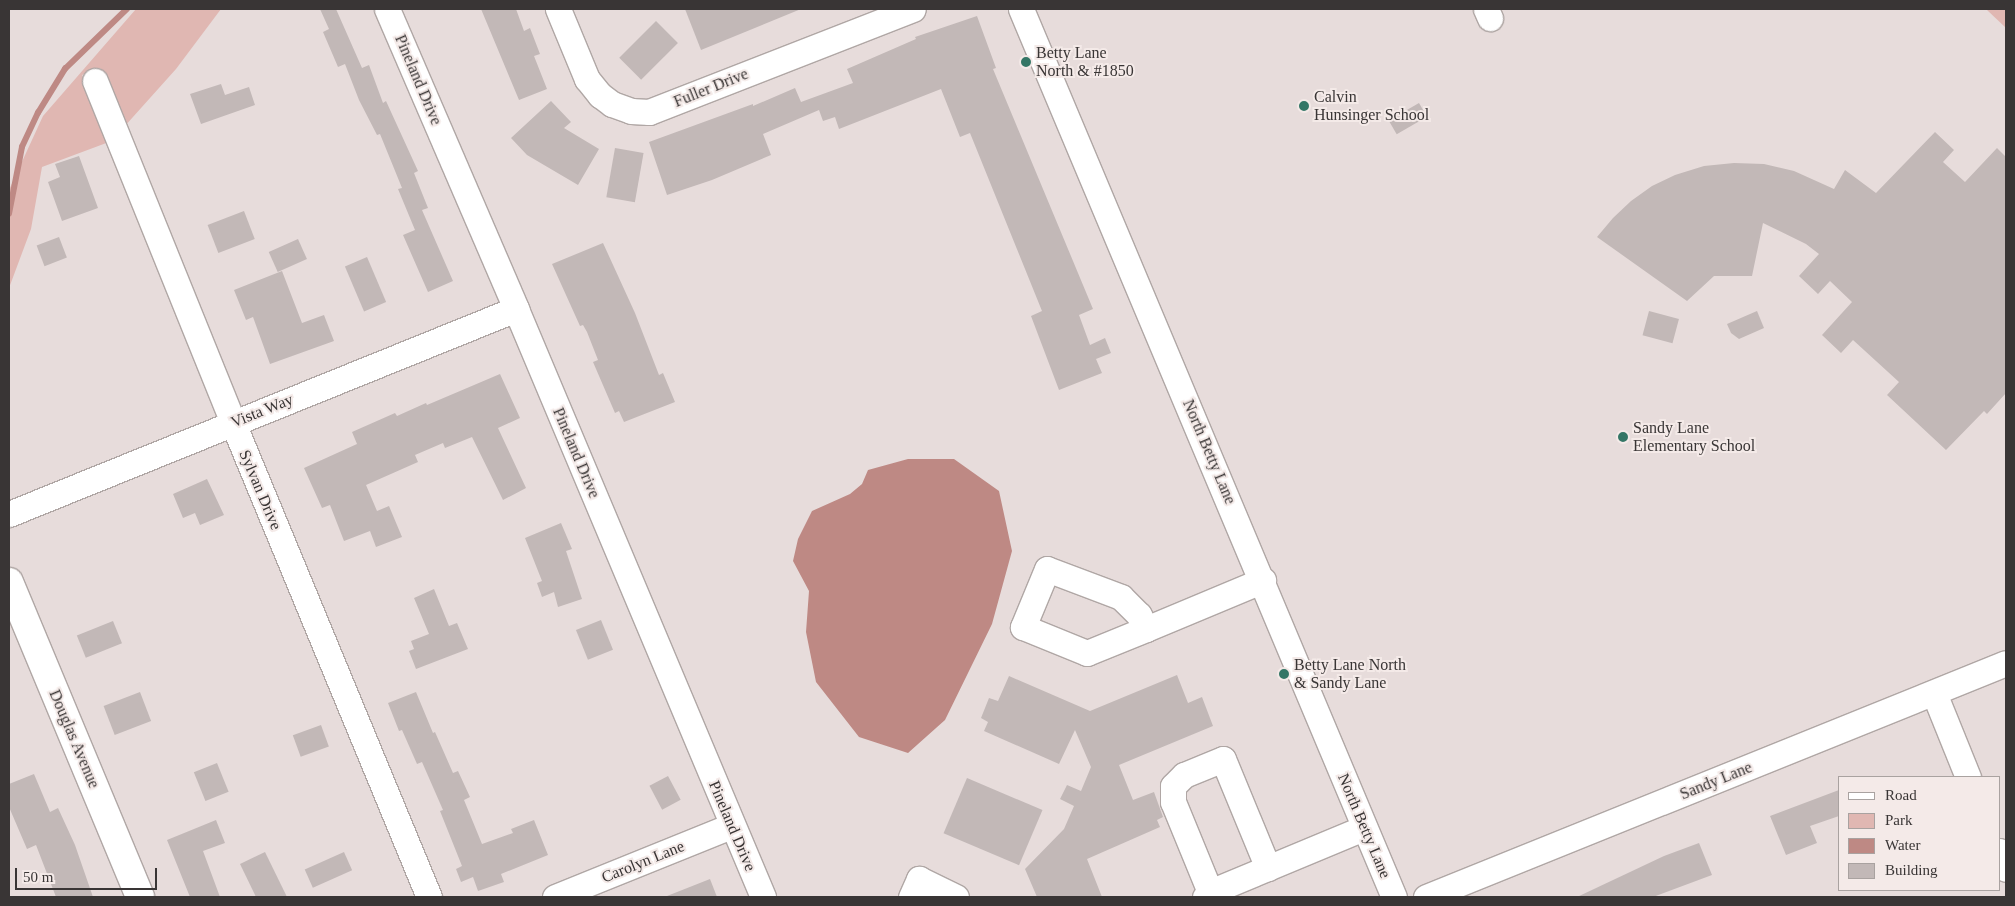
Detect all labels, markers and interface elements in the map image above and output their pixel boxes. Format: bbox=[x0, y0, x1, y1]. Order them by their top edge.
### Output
street label: Pineland Drive bbox=[390, 32, 446, 128]
place label: Betty Lane North & #1850 bbox=[1036, 43, 1134, 81]
marker: Betty Lane North & #1850 bbox=[1020, 56, 1032, 68]
street label: Fuller Drive bbox=[671, 64, 751, 112]
place label: Calvin Hunsinger School bbox=[1314, 87, 1429, 125]
marker: Calvin Hunsinger School bbox=[1298, 100, 1310, 112]
street label: Vista Way bbox=[228, 390, 296, 432]
street label: North Betty Lane bbox=[1178, 397, 1240, 507]
street label: Pineland Drive bbox=[548, 405, 604, 501]
place label: Sandy Lane Elementary School bbox=[1633, 418, 1755, 456]
marker: Sandy Lane Elementary School bbox=[1617, 431, 1629, 443]
street label: Sylvan Drive bbox=[235, 447, 285, 533]
place label: Betty Lane North & Sandy Lane bbox=[1294, 655, 1406, 693]
marker: Betty Lane North & Sandy Lane bbox=[1278, 668, 1290, 680]
street label: Douglas Avenue bbox=[44, 687, 104, 791]
street label: Sandy Lane bbox=[1677, 758, 1755, 804]
street label: North Betty Lane bbox=[1333, 771, 1395, 881]
legend bbox=[1838, 776, 2000, 891]
street label: Pineland Drive bbox=[704, 778, 760, 874]
text: Road bbox=[1885, 787, 1917, 803]
text: Park bbox=[1885, 812, 1913, 828]
street label: Carolyn Lane bbox=[599, 837, 687, 887]
text: Water bbox=[1885, 837, 1920, 853]
scale bar bbox=[18, 858, 160, 890]
text: Building bbox=[1885, 862, 1938, 878]
text: 50 m bbox=[23, 869, 53, 885]

